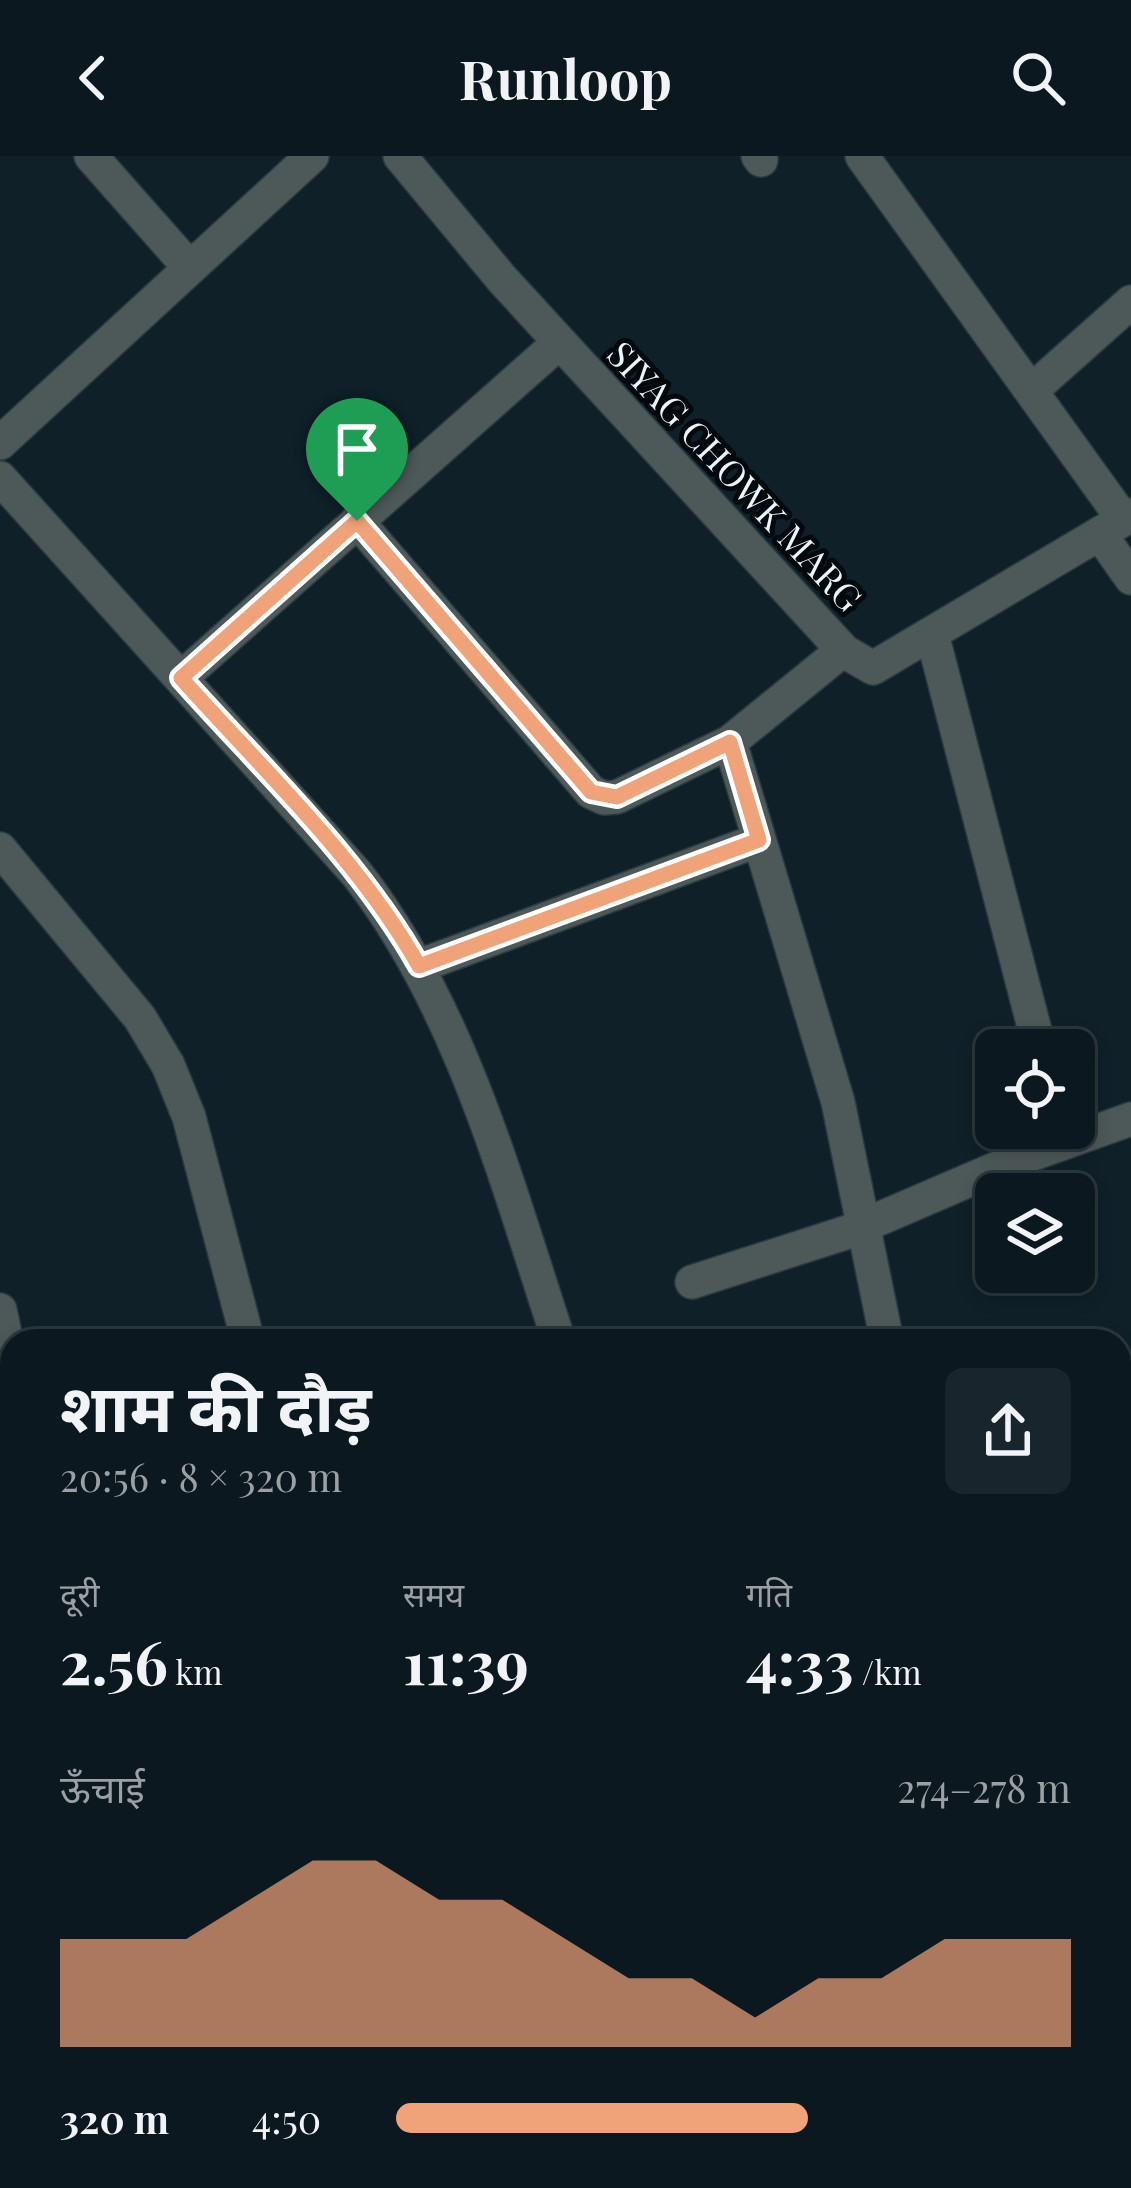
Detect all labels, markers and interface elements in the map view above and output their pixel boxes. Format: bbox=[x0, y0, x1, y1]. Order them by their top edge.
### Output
text: Runloop bbox=[459, 42, 672, 114]
icon: back bbox=[60, 45, 126, 111]
icon: search bbox=[1005, 45, 1071, 111]
street label: SIYAG CHOWK MARG bbox=[598, 330, 874, 620]
pin bbox=[306, 398, 408, 521]
icon: arrive bbox=[324, 416, 390, 482]
map controls bbox=[975, 1029, 1095, 1293]
button: locate bbox=[975, 1029, 1095, 1149]
button: layers bbox=[975, 1173, 1095, 1293]
text: शाम की दौड़ bbox=[60, 1361, 372, 1449]
button: share bbox=[945, 1368, 1071, 1494]
text: 20:56 · 8 × 320 m bbox=[60, 1450, 342, 1502]
text: दूरी bbox=[60, 1571, 100, 1615]
text: समय bbox=[403, 1571, 464, 1615]
text: गति bbox=[746, 1571, 792, 1615]
text: 2.56 bbox=[60, 1620, 168, 1700]
text: 11:39 bbox=[403, 1620, 529, 1700]
text: 4:33 bbox=[746, 1620, 854, 1700]
text: km bbox=[168, 1649, 223, 1693]
text: /km bbox=[854, 1649, 922, 1693]
text: ऊँचाई bbox=[60, 1761, 145, 1813]
text: 274–278 m bbox=[897, 1761, 1071, 1813]
text: 320 m bbox=[60, 2092, 169, 2144]
text: 4:50 bbox=[252, 2092, 321, 2144]

